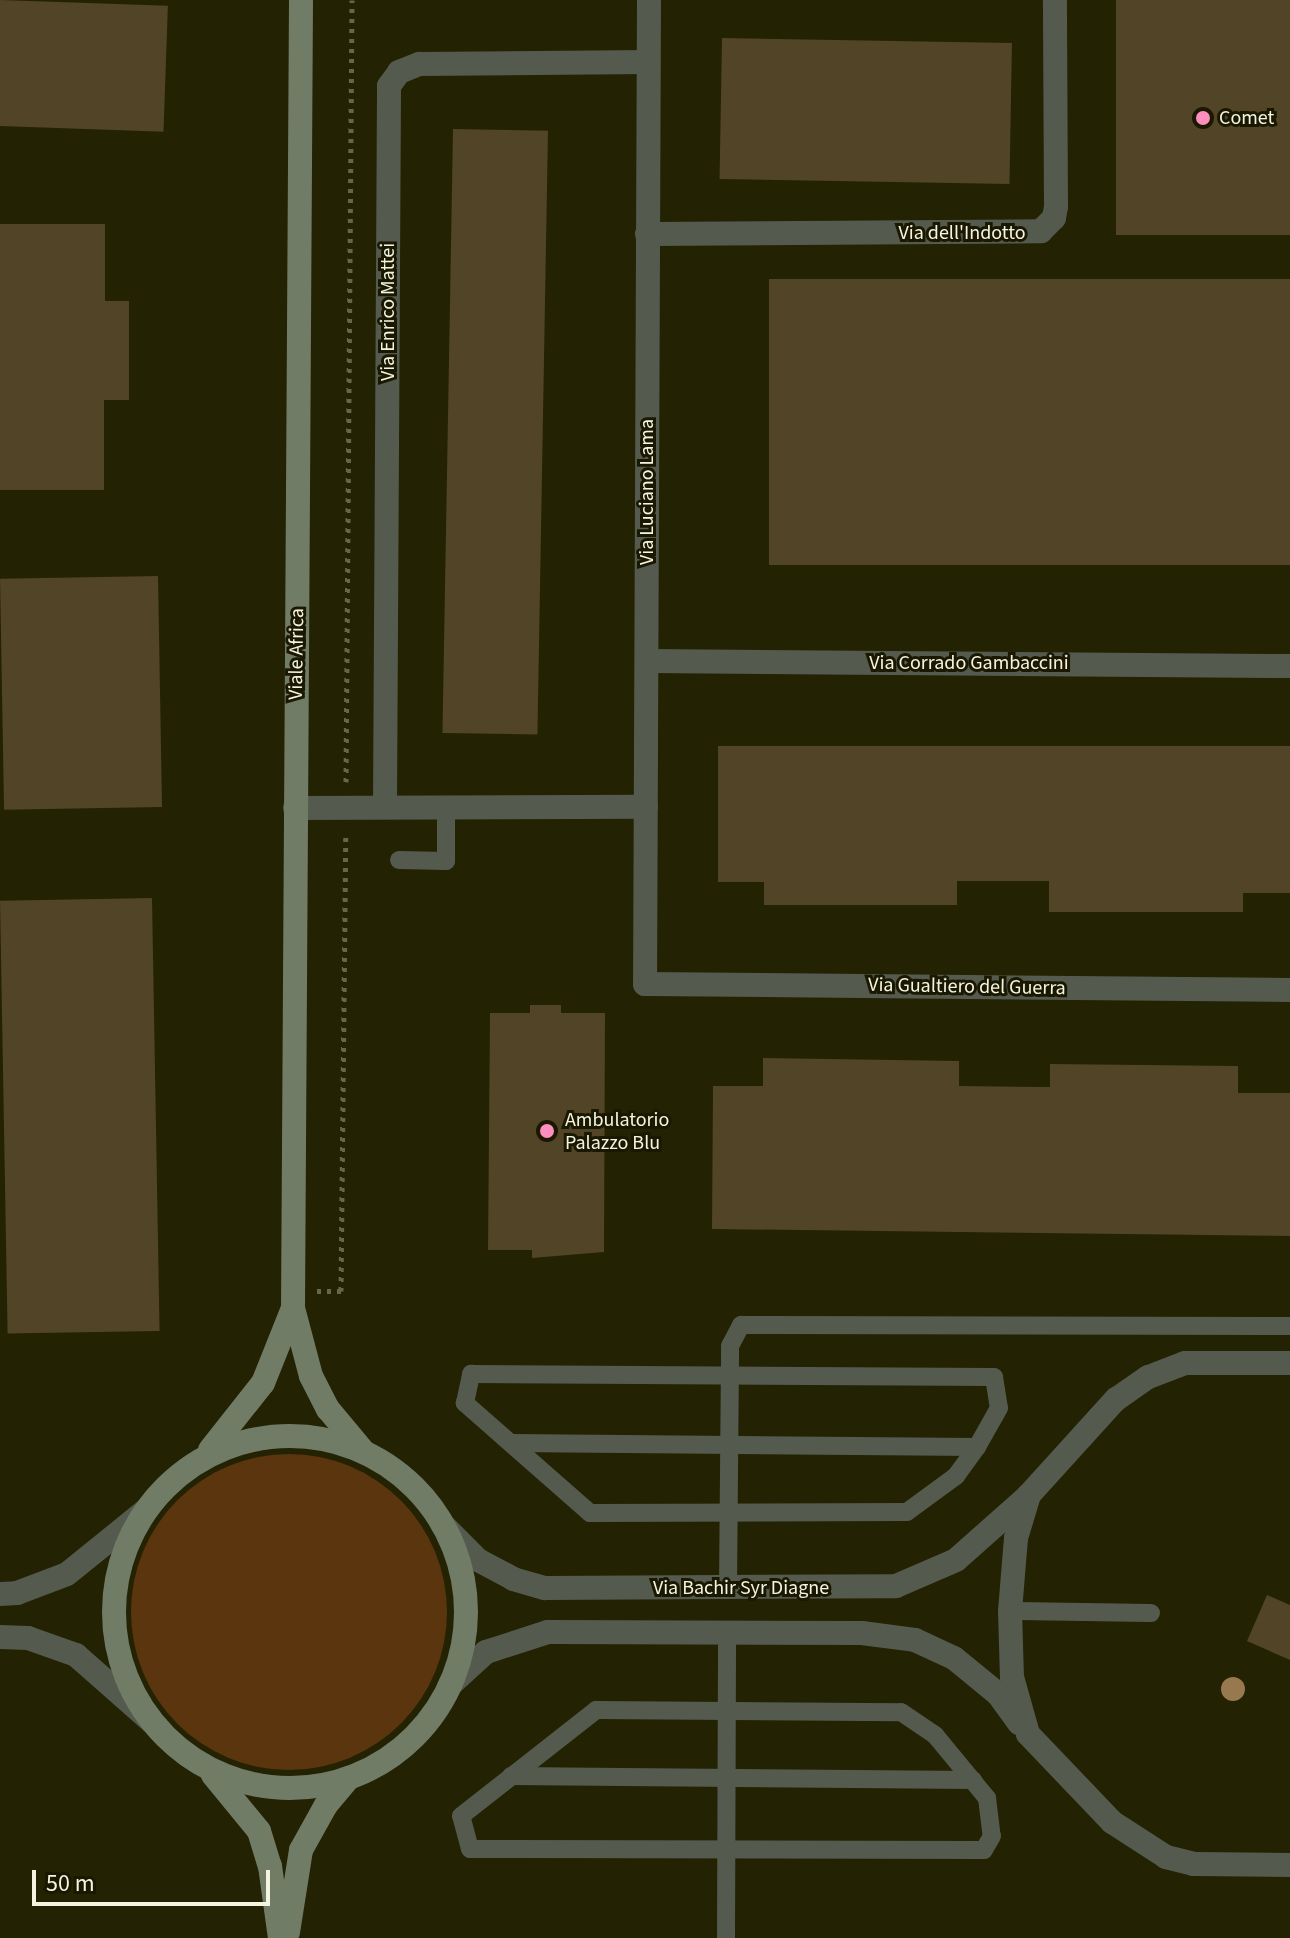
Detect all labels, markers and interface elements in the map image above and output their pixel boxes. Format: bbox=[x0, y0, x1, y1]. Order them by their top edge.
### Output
place label: Comet bbox=[1219, 106, 1274, 130]
marker: Comet bbox=[1194, 109, 1212, 127]
street label: Via dell'Indotto bbox=[899, 221, 1025, 245]
street label: Via Enrico Mattei bbox=[376, 243, 400, 381]
street label: Via Luciano Lama bbox=[635, 419, 659, 565]
street label: Viale Africa bbox=[284, 608, 310, 700]
street label: Via Corrado Gambaccini bbox=[869, 651, 1069, 675]
street label: Via Gualtiero del Guerra bbox=[868, 973, 1066, 1001]
place label: Ambulatorio Palazzo Blu bbox=[565, 1108, 669, 1155]
marker: Ambulatorio Palazzo Blu bbox=[536, 1120, 558, 1142]
street label: Via Bachir Syr Diagne bbox=[653, 1576, 829, 1600]
scale bar bbox=[36, 1854, 274, 1904]
text: 50 m bbox=[46, 1866, 95, 1901]

